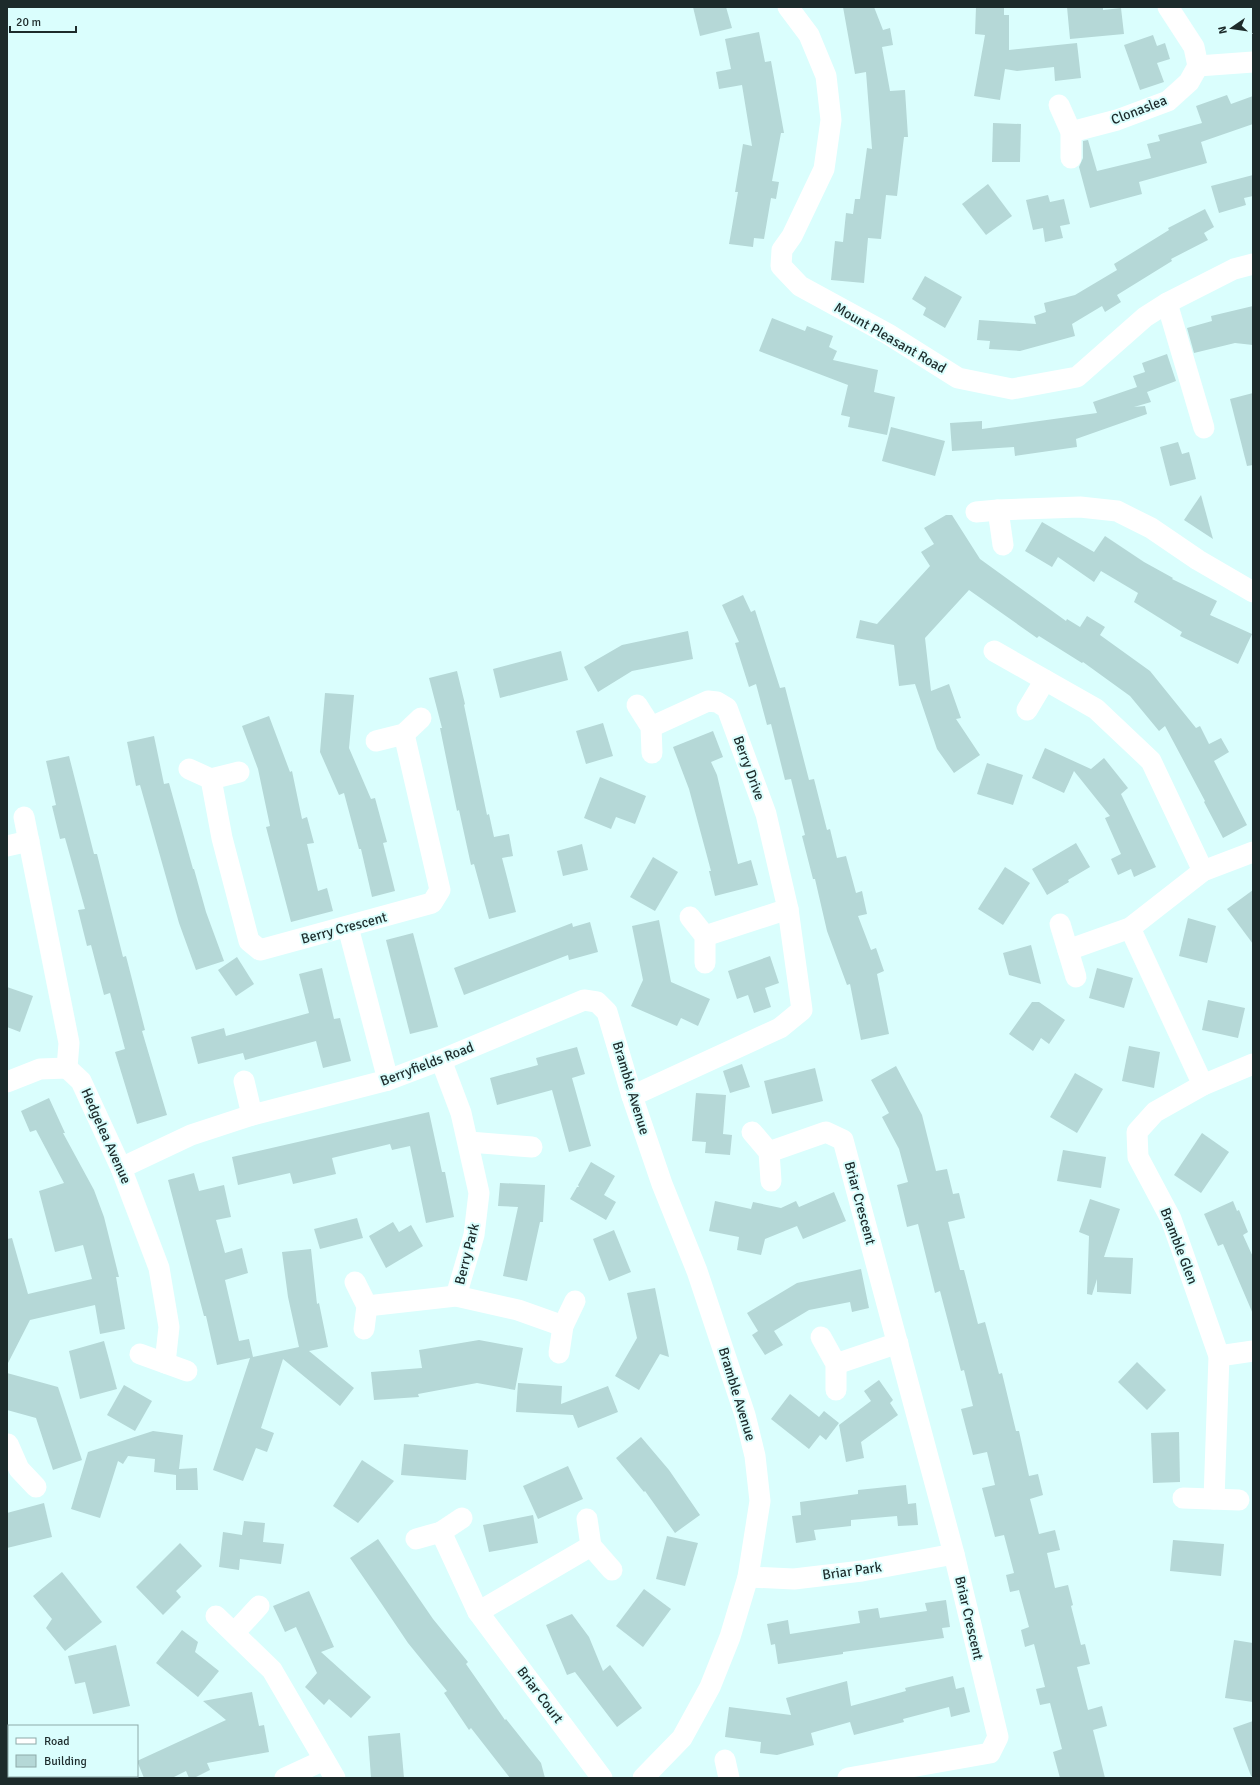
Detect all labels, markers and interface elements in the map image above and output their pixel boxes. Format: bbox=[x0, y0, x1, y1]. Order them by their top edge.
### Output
scale bar bbox=[10, 8, 76, 34]
north arrow bbox=[1212, 8, 1252, 48]
text: 20 m bbox=[16, 15, 41, 30]
text: N bbox=[1216, 25, 1230, 35]
street label: Clonaslea bbox=[1109, 92, 1169, 128]
street label: Mount Pleasant Road bbox=[831, 299, 949, 377]
street label: Berry Drive bbox=[730, 734, 768, 802]
street label: Berry Crescent bbox=[299, 908, 389, 948]
street label: Berryfields Road bbox=[378, 1038, 476, 1090]
street label: Bramble Avenue bbox=[609, 1039, 653, 1137]
street label: Hedgelea Avenue bbox=[77, 1085, 135, 1187]
street label: Briar Crescent bbox=[841, 1160, 879, 1247]
street label: Bramble Glen bbox=[1157, 1205, 1201, 1287]
street label: Berry Park bbox=[451, 1222, 483, 1286]
street label: Bramble Avenue bbox=[715, 1345, 759, 1443]
street label: Briar Park bbox=[821, 1558, 883, 1584]
street label: Briar Crescent bbox=[951, 1575, 987, 1662]
street label: Briar Court bbox=[513, 1663, 567, 1727]
legend bbox=[8, 1725, 138, 1777]
text: Road bbox=[44, 1734, 70, 1749]
text: Building bbox=[44, 1754, 87, 1769]

